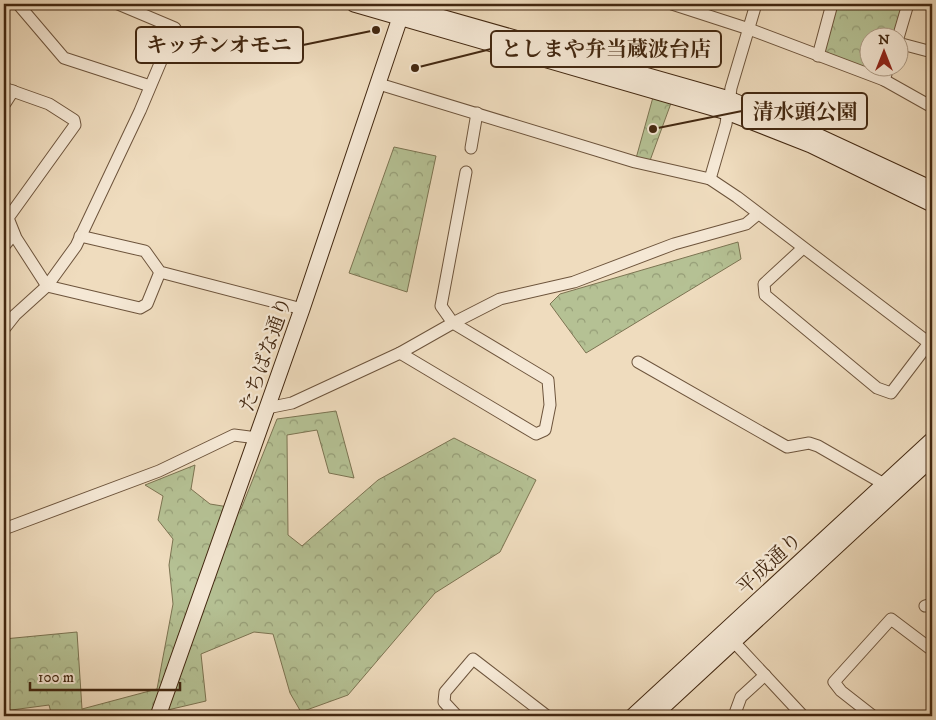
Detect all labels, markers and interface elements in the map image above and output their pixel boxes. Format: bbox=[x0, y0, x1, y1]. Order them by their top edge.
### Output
callout: キッチンオモニ bbox=[136, 27, 303, 63]
north arrow bbox=[858, 28, 908, 78]
callout: としまや弁当蔵波台店 bbox=[491, 31, 721, 67]
text: N bbox=[878, 31, 890, 49]
text: キッチンオモニ bbox=[146, 33, 292, 59]
text: としまや弁当蔵波台店 bbox=[501, 37, 711, 63]
callout: 清水頭公園 bbox=[742, 93, 867, 129]
text: 清水頭公園 bbox=[753, 100, 858, 126]
street label: たちばな通り bbox=[235, 294, 298, 415]
street label: 平成通り bbox=[732, 528, 808, 601]
scale bar bbox=[30, 660, 180, 692]
text: 100 m bbox=[38, 668, 74, 687]

